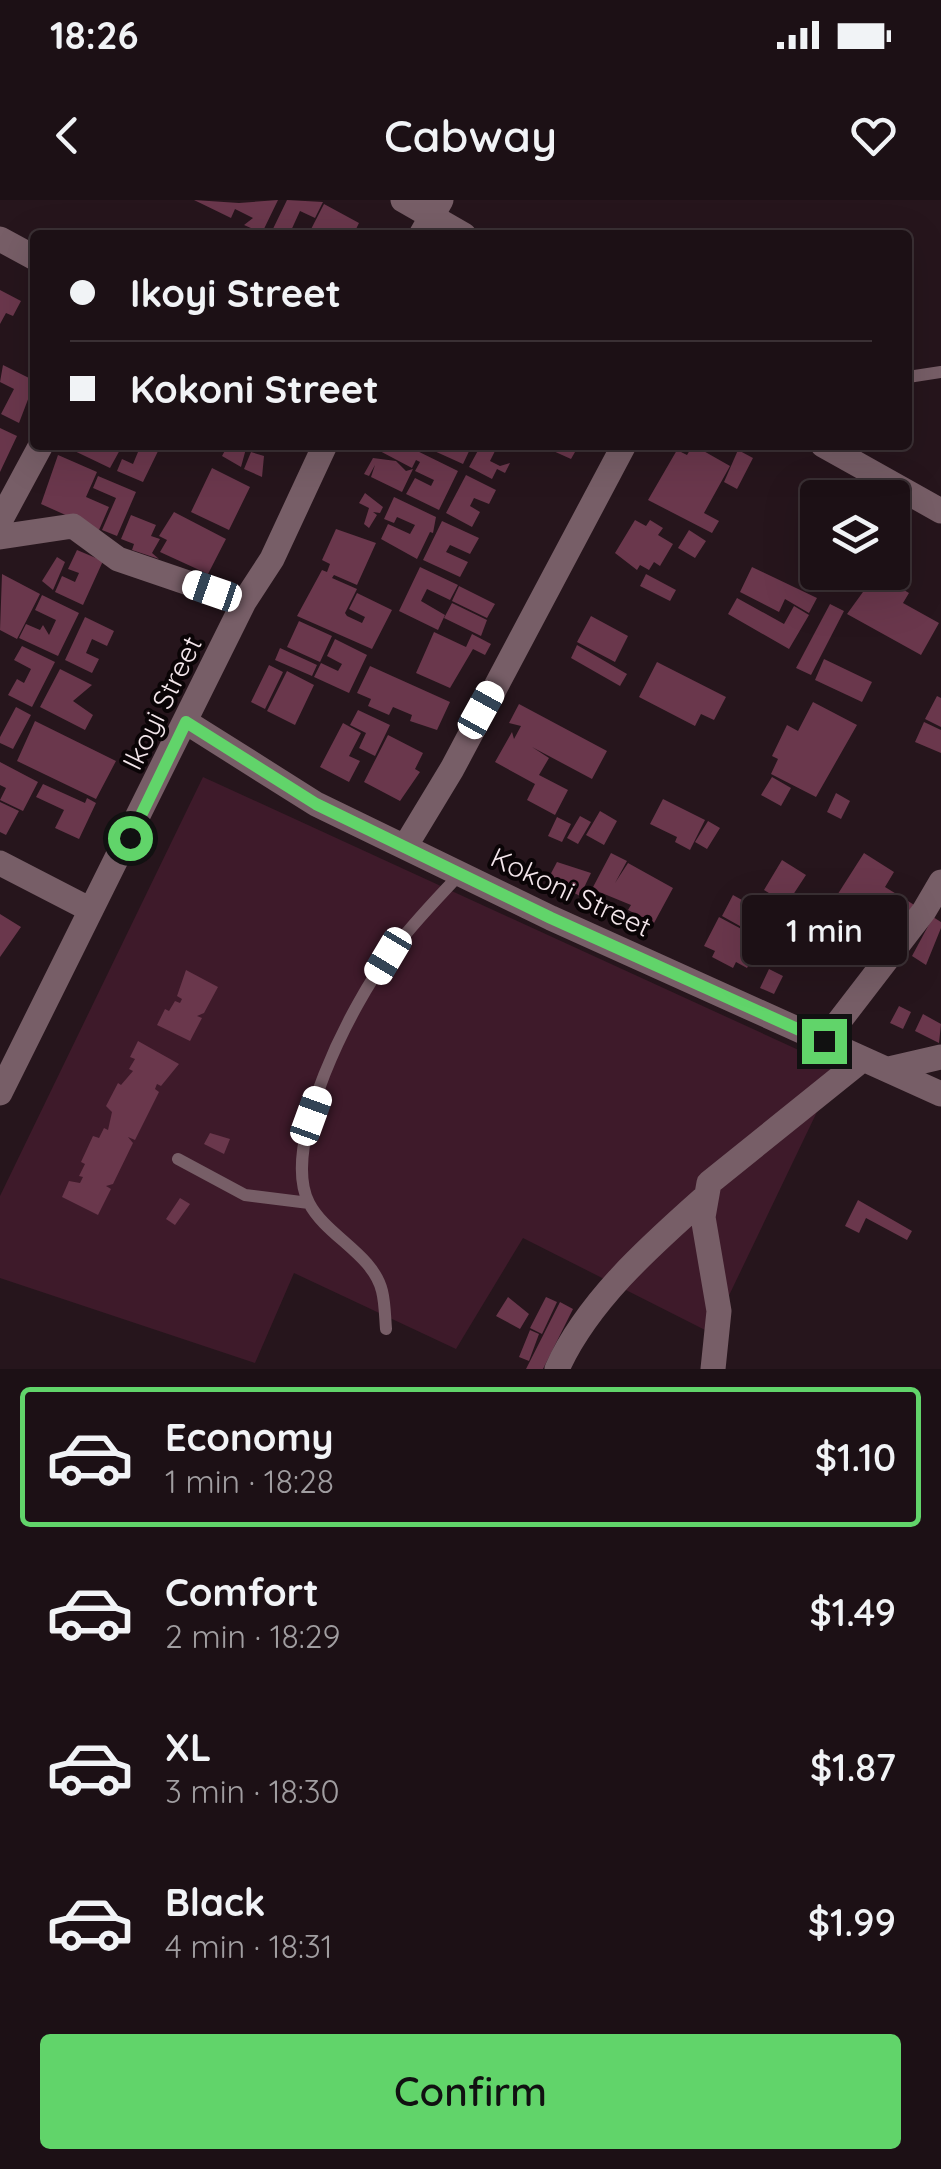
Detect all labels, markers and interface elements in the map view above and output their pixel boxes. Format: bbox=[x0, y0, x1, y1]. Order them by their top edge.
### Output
text: 18:26 bbox=[50, 11, 139, 59]
text: Cabway bbox=[384, 107, 557, 163]
icon: back bbox=[40, 108, 95, 163]
icon: heart bbox=[846, 108, 901, 163]
text: Ikoyi Street bbox=[130, 269, 341, 317]
text: Kokoni Street bbox=[130, 365, 379, 413]
map controls bbox=[800, 480, 910, 590]
button: layers bbox=[800, 480, 910, 590]
car bbox=[179, 567, 245, 615]
street label: Ikoyi Street bbox=[114, 630, 209, 775]
car bbox=[453, 676, 509, 744]
route start bbox=[108, 816, 153, 861]
street label: Kokoni Street bbox=[485, 839, 657, 944]
callout: 1 min bbox=[742, 896, 906, 966]
text: 1 min bbox=[786, 910, 863, 950]
car bbox=[360, 923, 416, 989]
route end bbox=[802, 1019, 847, 1064]
car bbox=[287, 1083, 335, 1149]
icon: car bbox=[45, 1412, 135, 1502]
text: Economy bbox=[165, 1413, 334, 1461]
text: $1.10 bbox=[815, 1433, 896, 1481]
text: 1 min · 18:28 bbox=[165, 1461, 334, 1501]
icon: car bbox=[45, 1567, 135, 1657]
text: Comfort bbox=[165, 1568, 319, 1616]
text: $1.49 bbox=[809, 1588, 896, 1636]
text: 2 min · 18:29 bbox=[165, 1616, 340, 1656]
icon: car bbox=[45, 1722, 135, 1812]
text: XL bbox=[165, 1723, 211, 1771]
text: $1.87 bbox=[810, 1743, 896, 1791]
text: 3 min · 18:30 bbox=[165, 1771, 340, 1811]
icon: car bbox=[45, 1877, 135, 1967]
text: Black bbox=[165, 1878, 265, 1926]
text: $1.99 bbox=[808, 1898, 896, 1946]
text: 4 min · 18:31 bbox=[165, 1926, 333, 1966]
button: Confirm bbox=[40, 2034, 901, 2149]

